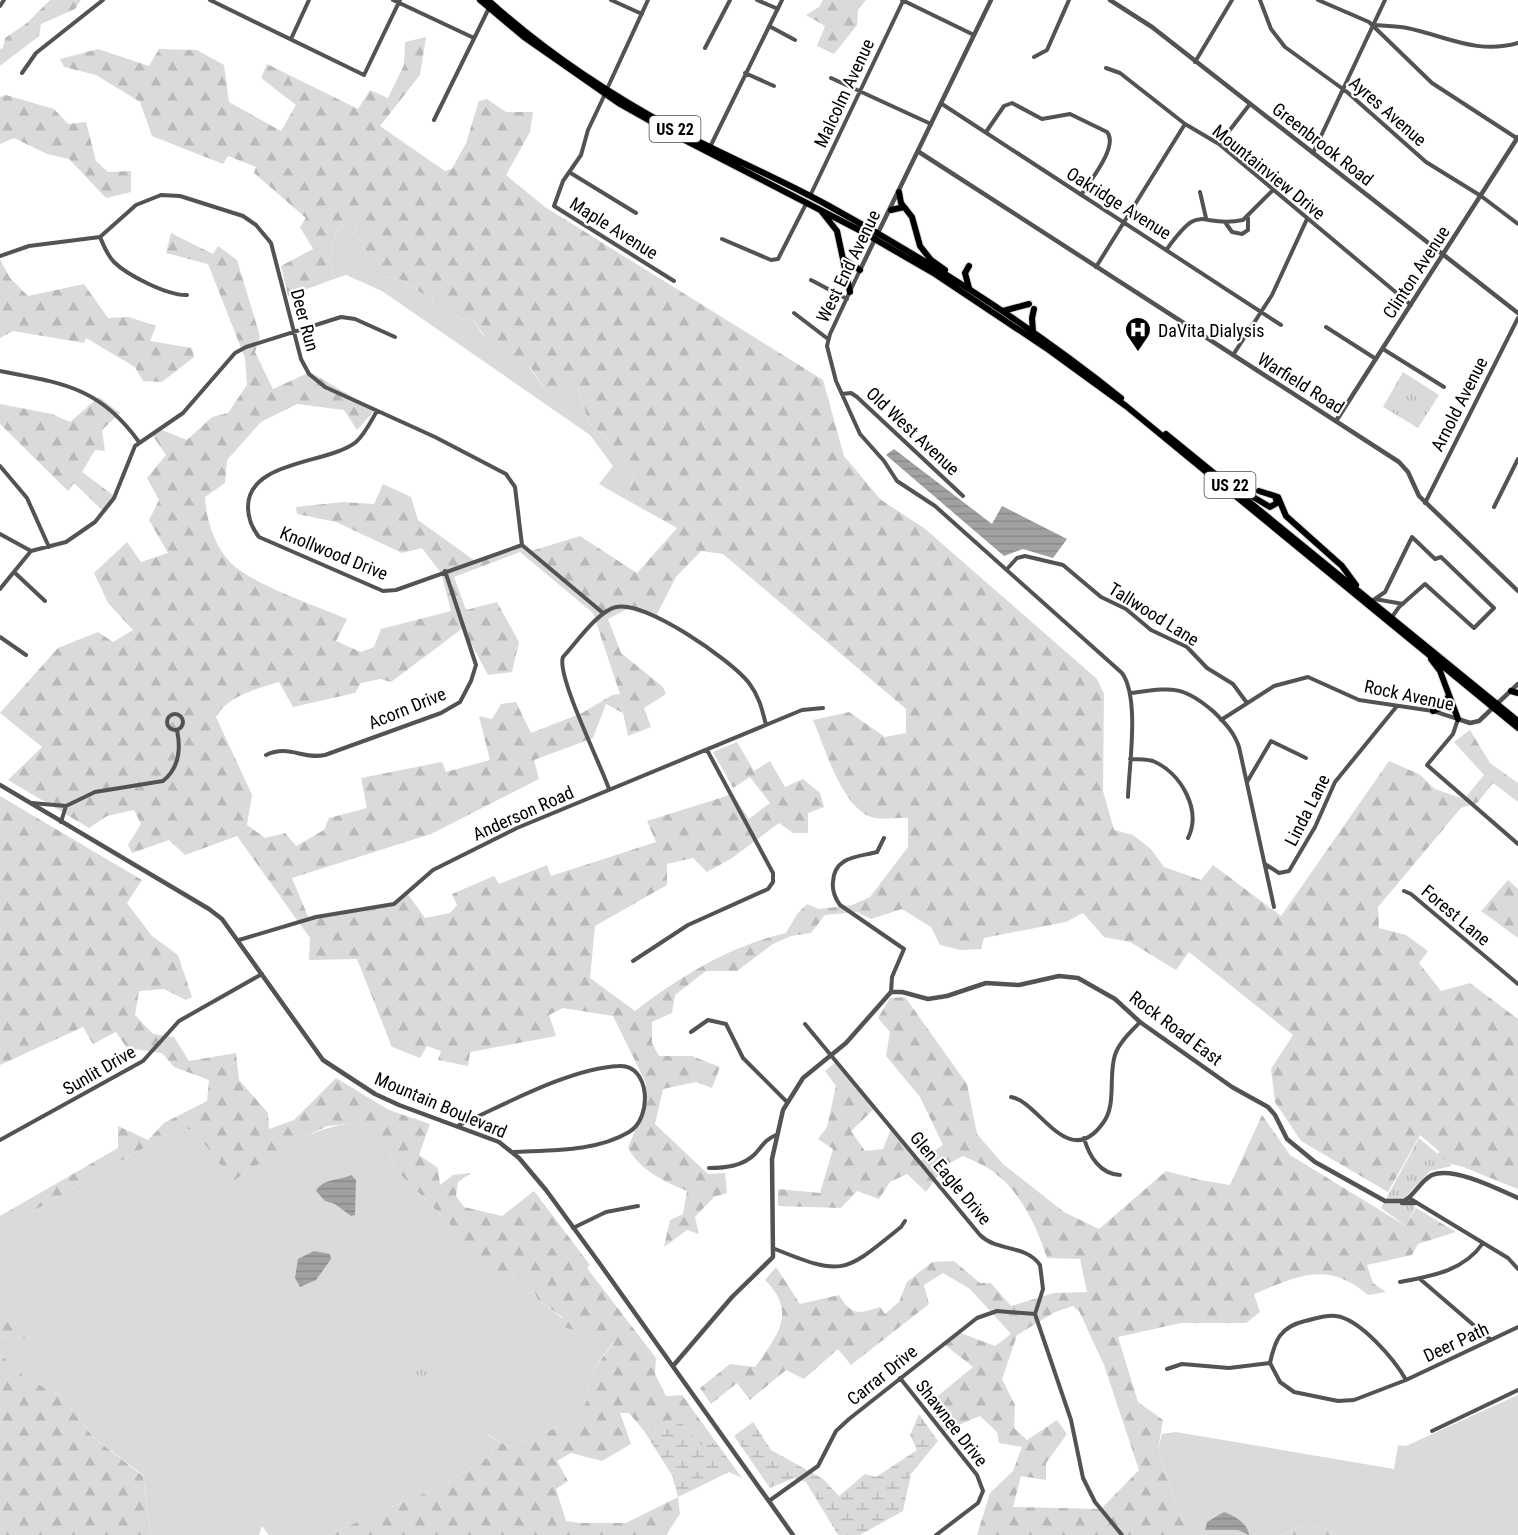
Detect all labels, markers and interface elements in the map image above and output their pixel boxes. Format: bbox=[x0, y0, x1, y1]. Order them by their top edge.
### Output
street label: Malcolm Avenue bbox=[810, 35, 878, 151]
street label: Ayres Avenue bbox=[1345, 72, 1431, 150]
street label: Greenbrook Road bbox=[1268, 98, 1378, 190]
road number: US 22 bbox=[650, 116, 700, 142]
street label: Mountainview Drive bbox=[1208, 120, 1330, 224]
street label: Oakridge Avenue bbox=[1063, 162, 1175, 244]
street label: Maple Avenue bbox=[566, 193, 662, 263]
street label: West End Avenue bbox=[812, 207, 884, 325]
street label: Clinton Avenue bbox=[1378, 222, 1454, 322]
street label: Deer Run bbox=[287, 286, 323, 354]
hospital icon: DaVita Dialysis bbox=[1123, 315, 1153, 353]
place label: DaVita Dialysis bbox=[1158, 320, 1264, 341]
street label: Warfield Road bbox=[1254, 348, 1348, 418]
street label: Arnold Avenue bbox=[1426, 354, 1492, 454]
street label: Old West Avenue bbox=[862, 383, 964, 479]
road number: US 22 bbox=[1204, 472, 1256, 498]
street label: Knollwood Drive bbox=[277, 522, 391, 584]
street label: Tallwood Lane bbox=[1105, 578, 1203, 650]
street label: Rock Avenue bbox=[1362, 675, 1456, 715]
street label: Acorn Drive bbox=[365, 683, 449, 733]
street label: Linda Lane bbox=[1280, 771, 1334, 849]
street label: Anderson Road bbox=[469, 781, 577, 845]
street label: Forest Lane bbox=[1417, 880, 1495, 950]
street label: Rock Road East bbox=[1126, 986, 1226, 1070]
street label: Sunlit Drive bbox=[59, 1041, 139, 1099]
street label: Mountain Boulevard bbox=[372, 1068, 510, 1142]
street label: Glen Eagle Drive bbox=[906, 1127, 996, 1229]
street label: Deer Path bbox=[1420, 1318, 1492, 1366]
street label: Carrar Drive bbox=[843, 1341, 921, 1409]
street label: Shawnee Drive bbox=[912, 1376, 992, 1470]

